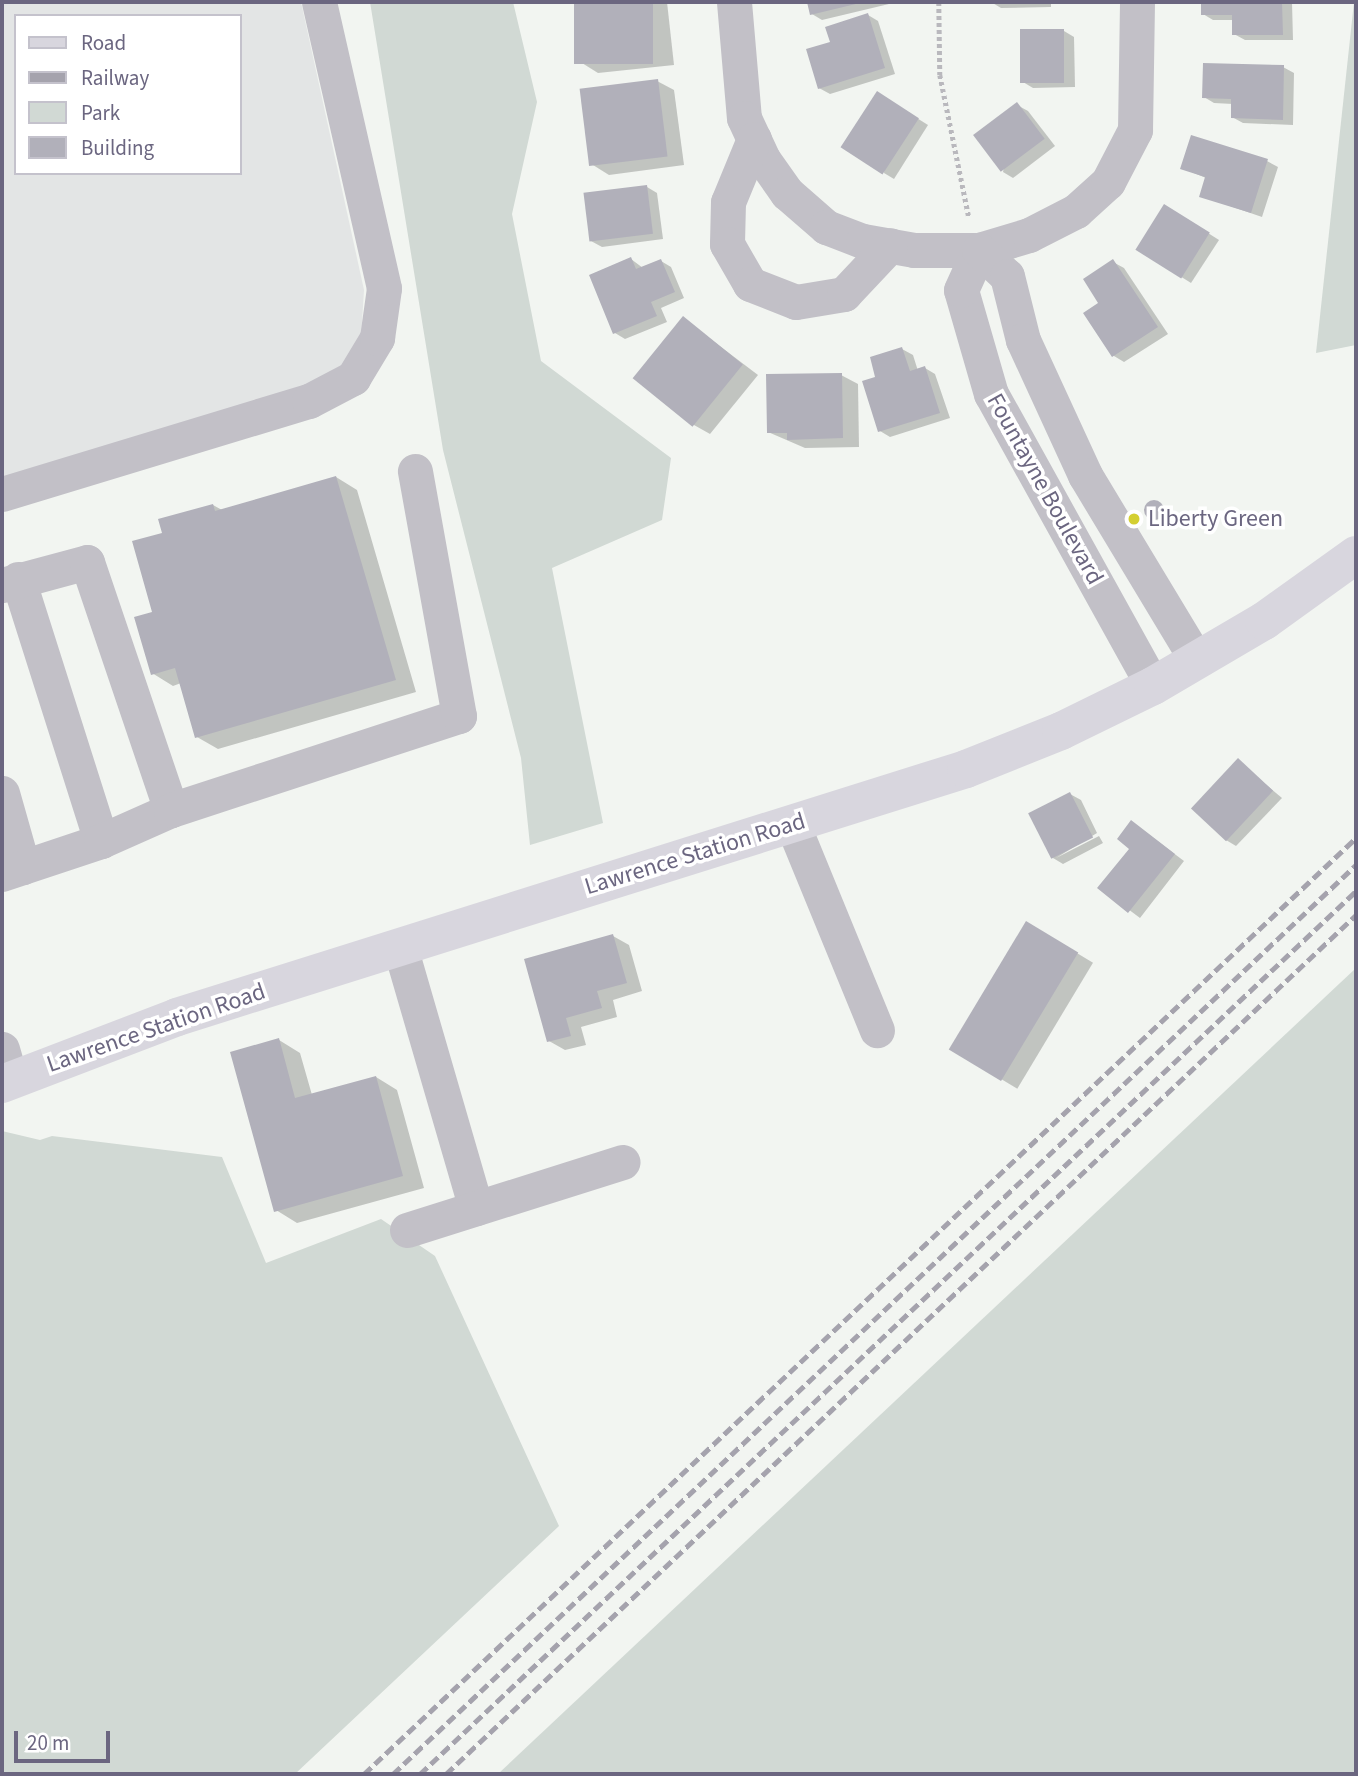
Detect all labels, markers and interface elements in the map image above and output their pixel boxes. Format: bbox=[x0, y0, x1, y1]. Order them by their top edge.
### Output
legend bbox=[14, 14, 242, 175]
text: Road bbox=[81, 28, 126, 58]
text: Railway bbox=[81, 63, 149, 93]
text: Park bbox=[81, 98, 120, 128]
text: Building bbox=[81, 133, 154, 163]
street label: Fountayne Boulevard bbox=[981, 388, 1109, 590]
place label: Liberty Green bbox=[1148, 505, 1283, 533]
marker: Liberty Green bbox=[1126, 511, 1142, 527]
street label: Lawrence Station Road bbox=[581, 807, 809, 901]
street label: Lawrence Station Road bbox=[43, 977, 269, 1079]
scale bar bbox=[18, 1716, 114, 1760]
text: 20 m bbox=[27, 1728, 69, 1758]

